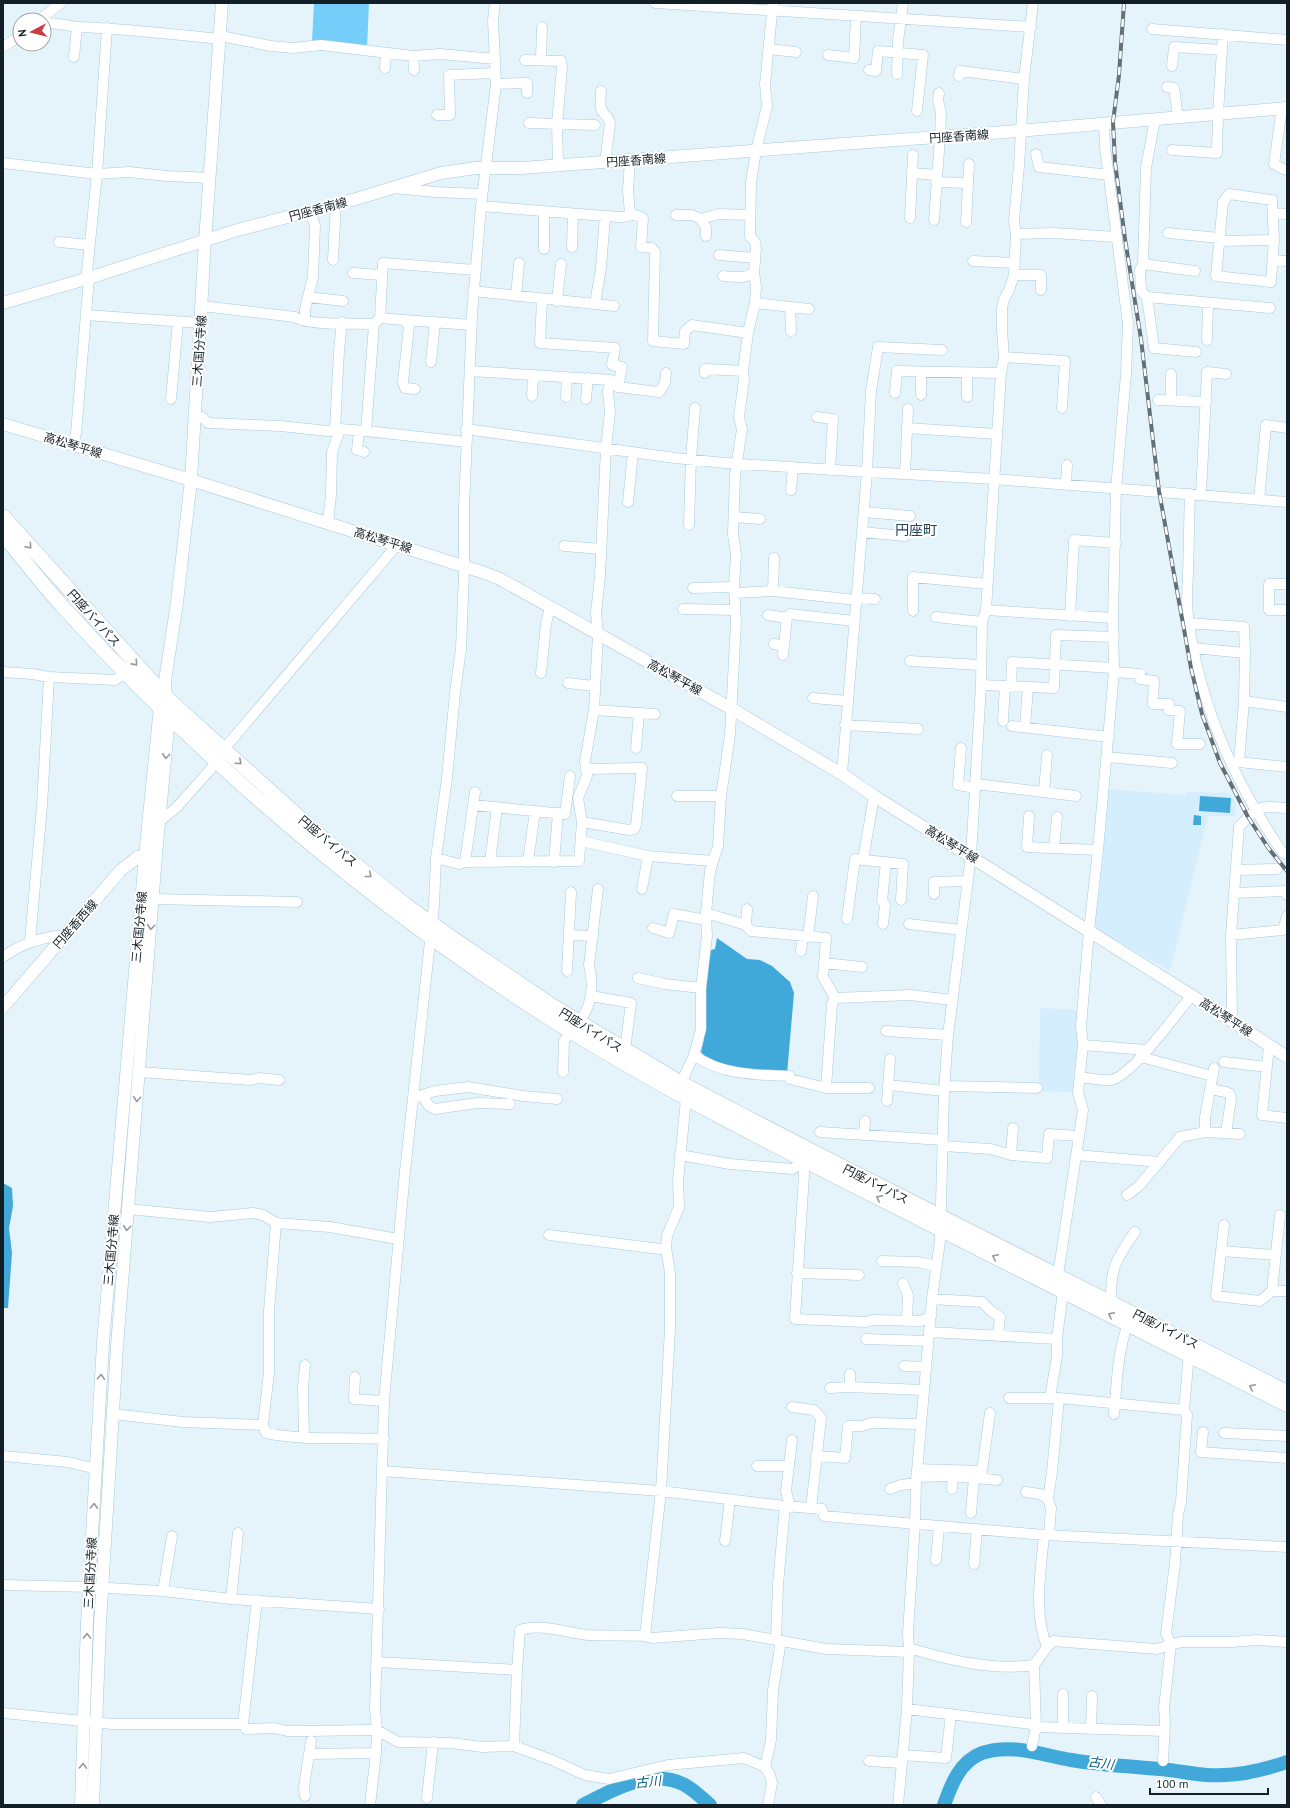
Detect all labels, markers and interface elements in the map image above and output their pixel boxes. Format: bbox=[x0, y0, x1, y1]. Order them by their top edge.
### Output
north arrow bbox=[12, 12, 52, 52]
text: N bbox=[15, 29, 29, 38]
street label: 円座香南線 bbox=[929, 126, 989, 146]
street label: 円座香南線 bbox=[606, 150, 666, 170]
street label: 円座香南線 bbox=[287, 194, 349, 224]
street label: 三木国分寺線 bbox=[189, 315, 209, 387]
street label: 高松琴平線 bbox=[42, 429, 104, 461]
district label: 円座町 bbox=[895, 521, 937, 539]
street label: 高松琴平線 bbox=[352, 524, 414, 556]
one-way arrow bbox=[24, 541, 31, 548]
street label: 円座バイパス bbox=[64, 586, 124, 650]
street label: 高松琴平線 bbox=[645, 656, 705, 698]
one-way arrow bbox=[130, 658, 137, 666]
one-way arrow bbox=[161, 753, 170, 759]
one-way arrow bbox=[234, 758, 242, 765]
street label: 円座バイパス bbox=[296, 812, 360, 870]
street label: 高松琴平線 bbox=[923, 822, 981, 866]
one-way arrow bbox=[364, 870, 371, 877]
street label: 三木国分寺線 bbox=[128, 890, 150, 964]
street label: 円座香西線 bbox=[50, 896, 100, 952]
one-way arrow bbox=[146, 924, 155, 930]
street label: 高松琴平線 bbox=[1197, 994, 1255, 1040]
street label: 円座バイパス bbox=[557, 1005, 625, 1055]
one-way arrow bbox=[133, 1096, 142, 1102]
street label: 円座バイパス bbox=[841, 1161, 911, 1207]
one-way arrow bbox=[876, 1196, 883, 1203]
street label: 三木国分寺線 bbox=[100, 1213, 122, 1287]
one-way arrow bbox=[122, 1225, 131, 1231]
one-way arrow bbox=[992, 1254, 1000, 1262]
street label: 円座バイパス bbox=[1131, 1306, 1201, 1352]
one-way arrow bbox=[1108, 1313, 1116, 1320]
one-way arrow bbox=[97, 1373, 106, 1380]
one-way arrow bbox=[1249, 1384, 1257, 1392]
one-way arrow bbox=[90, 1503, 99, 1509]
street label: 三木国分寺線 bbox=[81, 1537, 99, 1609]
one-way arrow bbox=[83, 1633, 91, 1639]
water label: 古川 bbox=[1087, 1753, 1117, 1774]
one-way arrow bbox=[78, 1763, 87, 1769]
scale bar bbox=[1150, 1770, 1268, 1796]
water label: 古川 bbox=[634, 1772, 664, 1792]
text: 100 m bbox=[1156, 1776, 1189, 1791]

